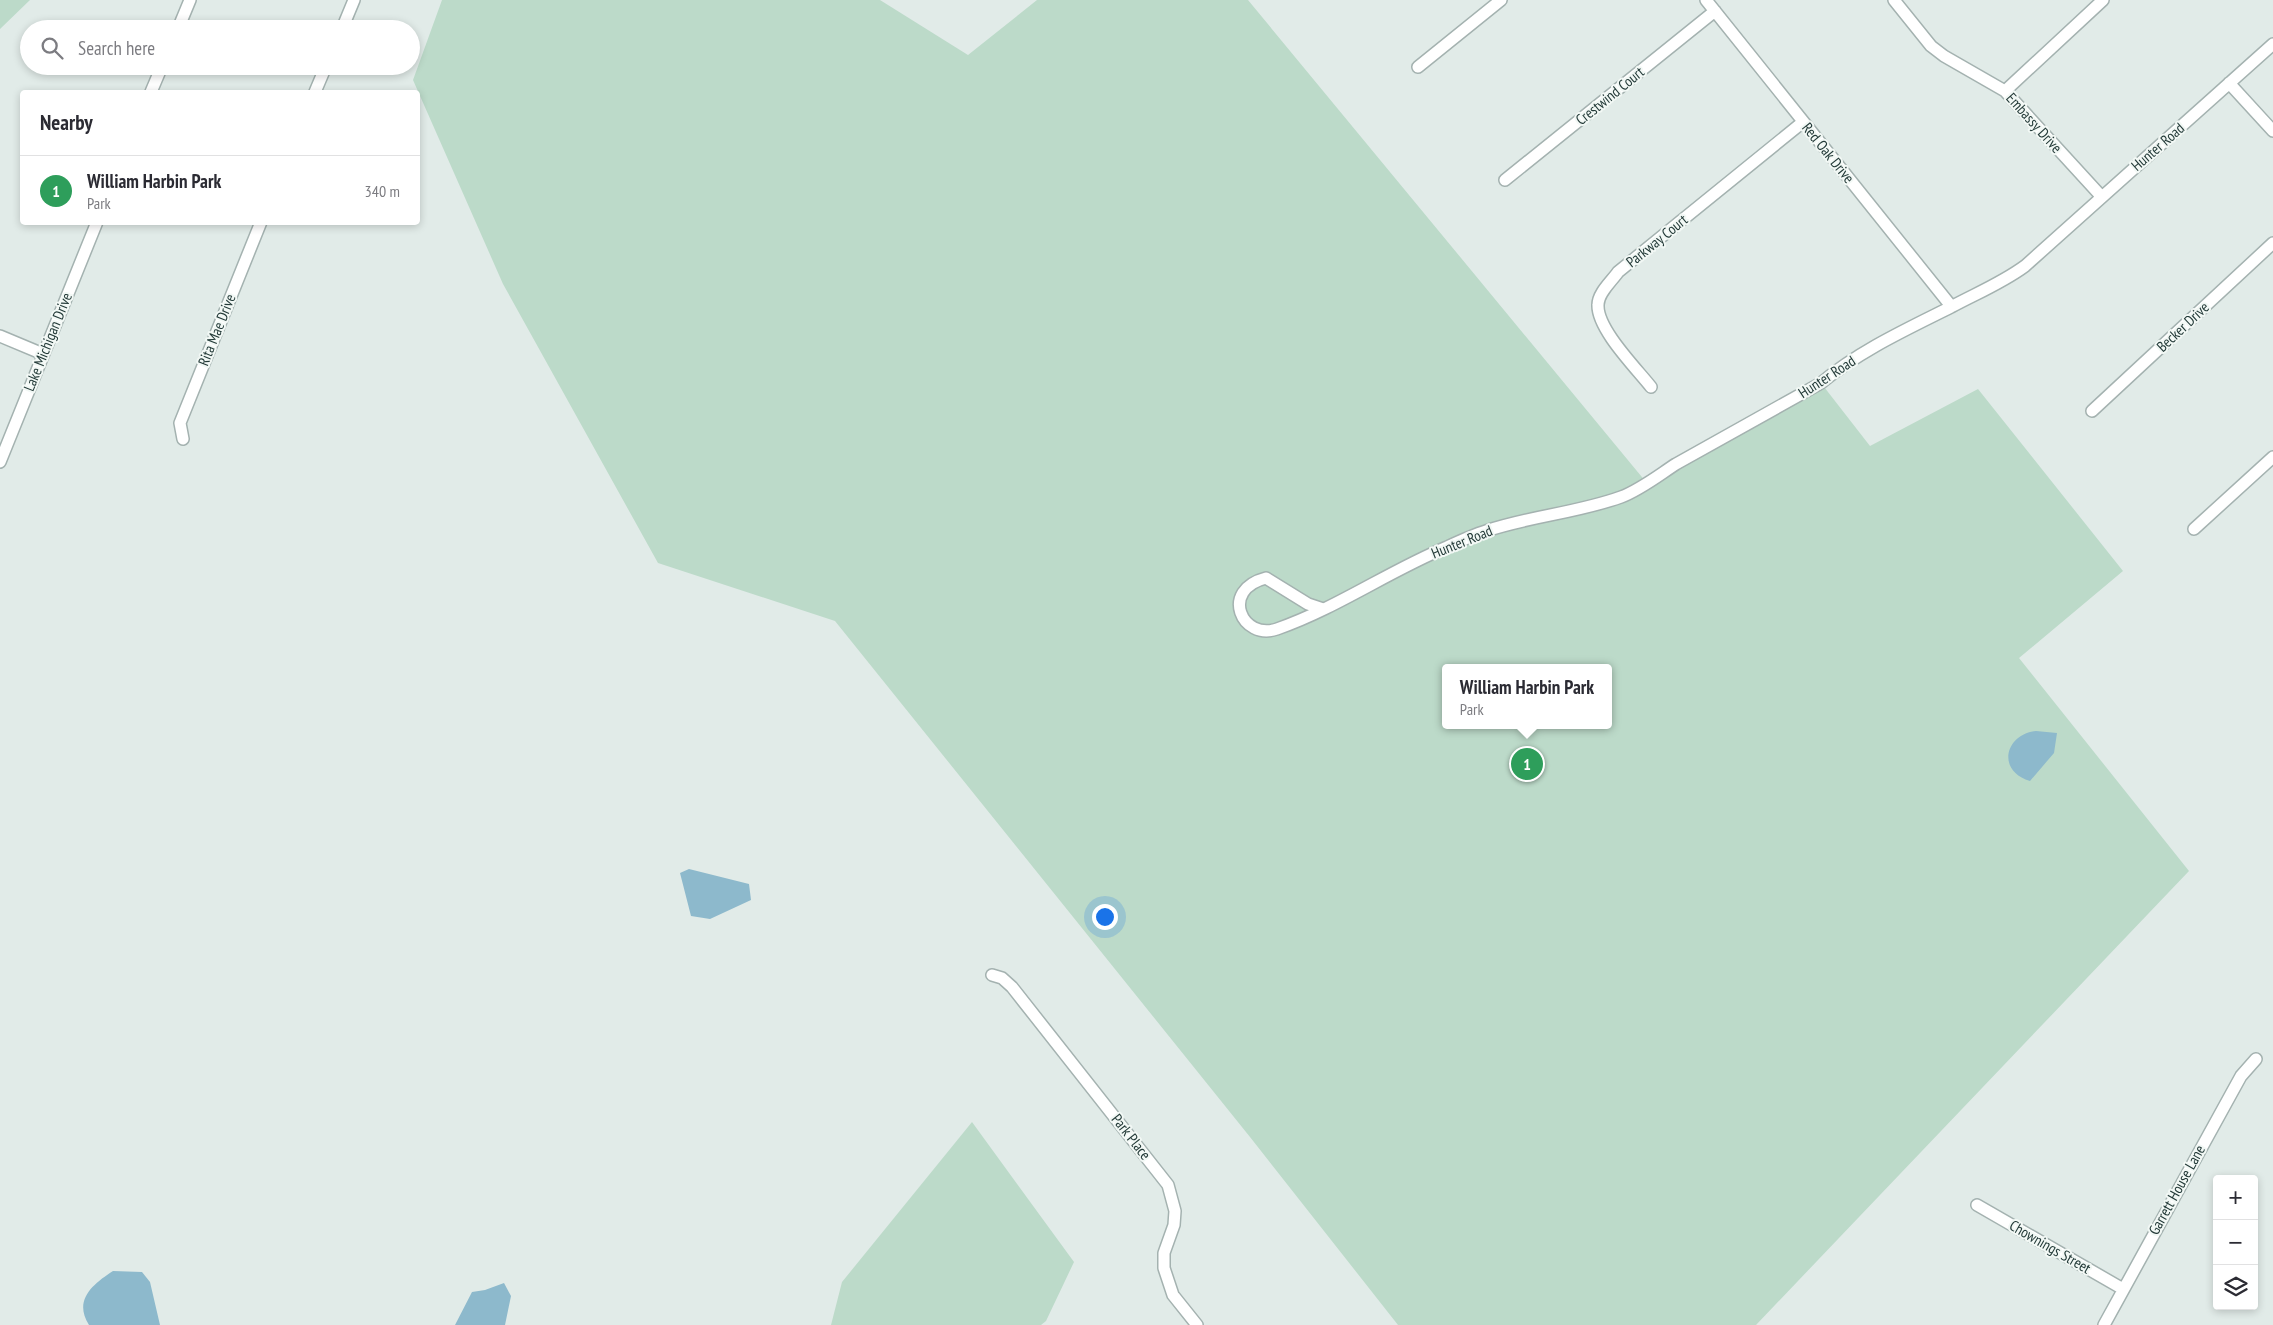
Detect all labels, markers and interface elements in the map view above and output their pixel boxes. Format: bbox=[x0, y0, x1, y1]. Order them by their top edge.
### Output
search box bbox=[20, 20, 420, 75]
icon: search bbox=[38, 34, 66, 62]
text: Search here bbox=[78, 36, 155, 60]
street label: Crestwind Court bbox=[1572, 62, 1648, 129]
street label: Embassy Drive bbox=[2002, 89, 2066, 157]
text: Nearby bbox=[40, 109, 93, 136]
street label: Red Oak Drive bbox=[1798, 118, 1859, 187]
street label: Hunter Road bbox=[2127, 118, 2188, 175]
text: William Harbin Park bbox=[87, 169, 221, 193]
text: 1 bbox=[52, 181, 60, 201]
text: 340 m bbox=[365, 181, 400, 201]
text: Park bbox=[87, 193, 111, 213]
street label: Parkway Court bbox=[1622, 210, 1691, 271]
street label: Lake Michigan Drive bbox=[19, 290, 76, 394]
street label: Rita Mae Drive bbox=[194, 291, 240, 369]
street label: Becker Drive bbox=[2152, 298, 2213, 356]
street label: Hunter Road bbox=[1795, 351, 1859, 402]
street label: Hunter Road bbox=[1428, 521, 1495, 562]
popup bbox=[1442, 664, 1612, 729]
text: William Harbin Park bbox=[1460, 675, 1594, 699]
text: Park bbox=[1460, 699, 1484, 719]
pin: 1 bbox=[1511, 745, 1543, 783]
your location bbox=[1092, 904, 1118, 930]
street label: Park Place bbox=[1108, 1110, 1155, 1163]
street label: Garrett House Lane bbox=[2144, 1142, 2209, 1238]
map controls bbox=[2213, 1175, 2258, 1310]
button: + bbox=[2213, 1175, 2258, 1220]
street label: Chownings Street bbox=[2006, 1216, 2094, 1278]
button: − bbox=[2213, 1220, 2258, 1265]
button: layers bbox=[2213, 1265, 2258, 1310]

